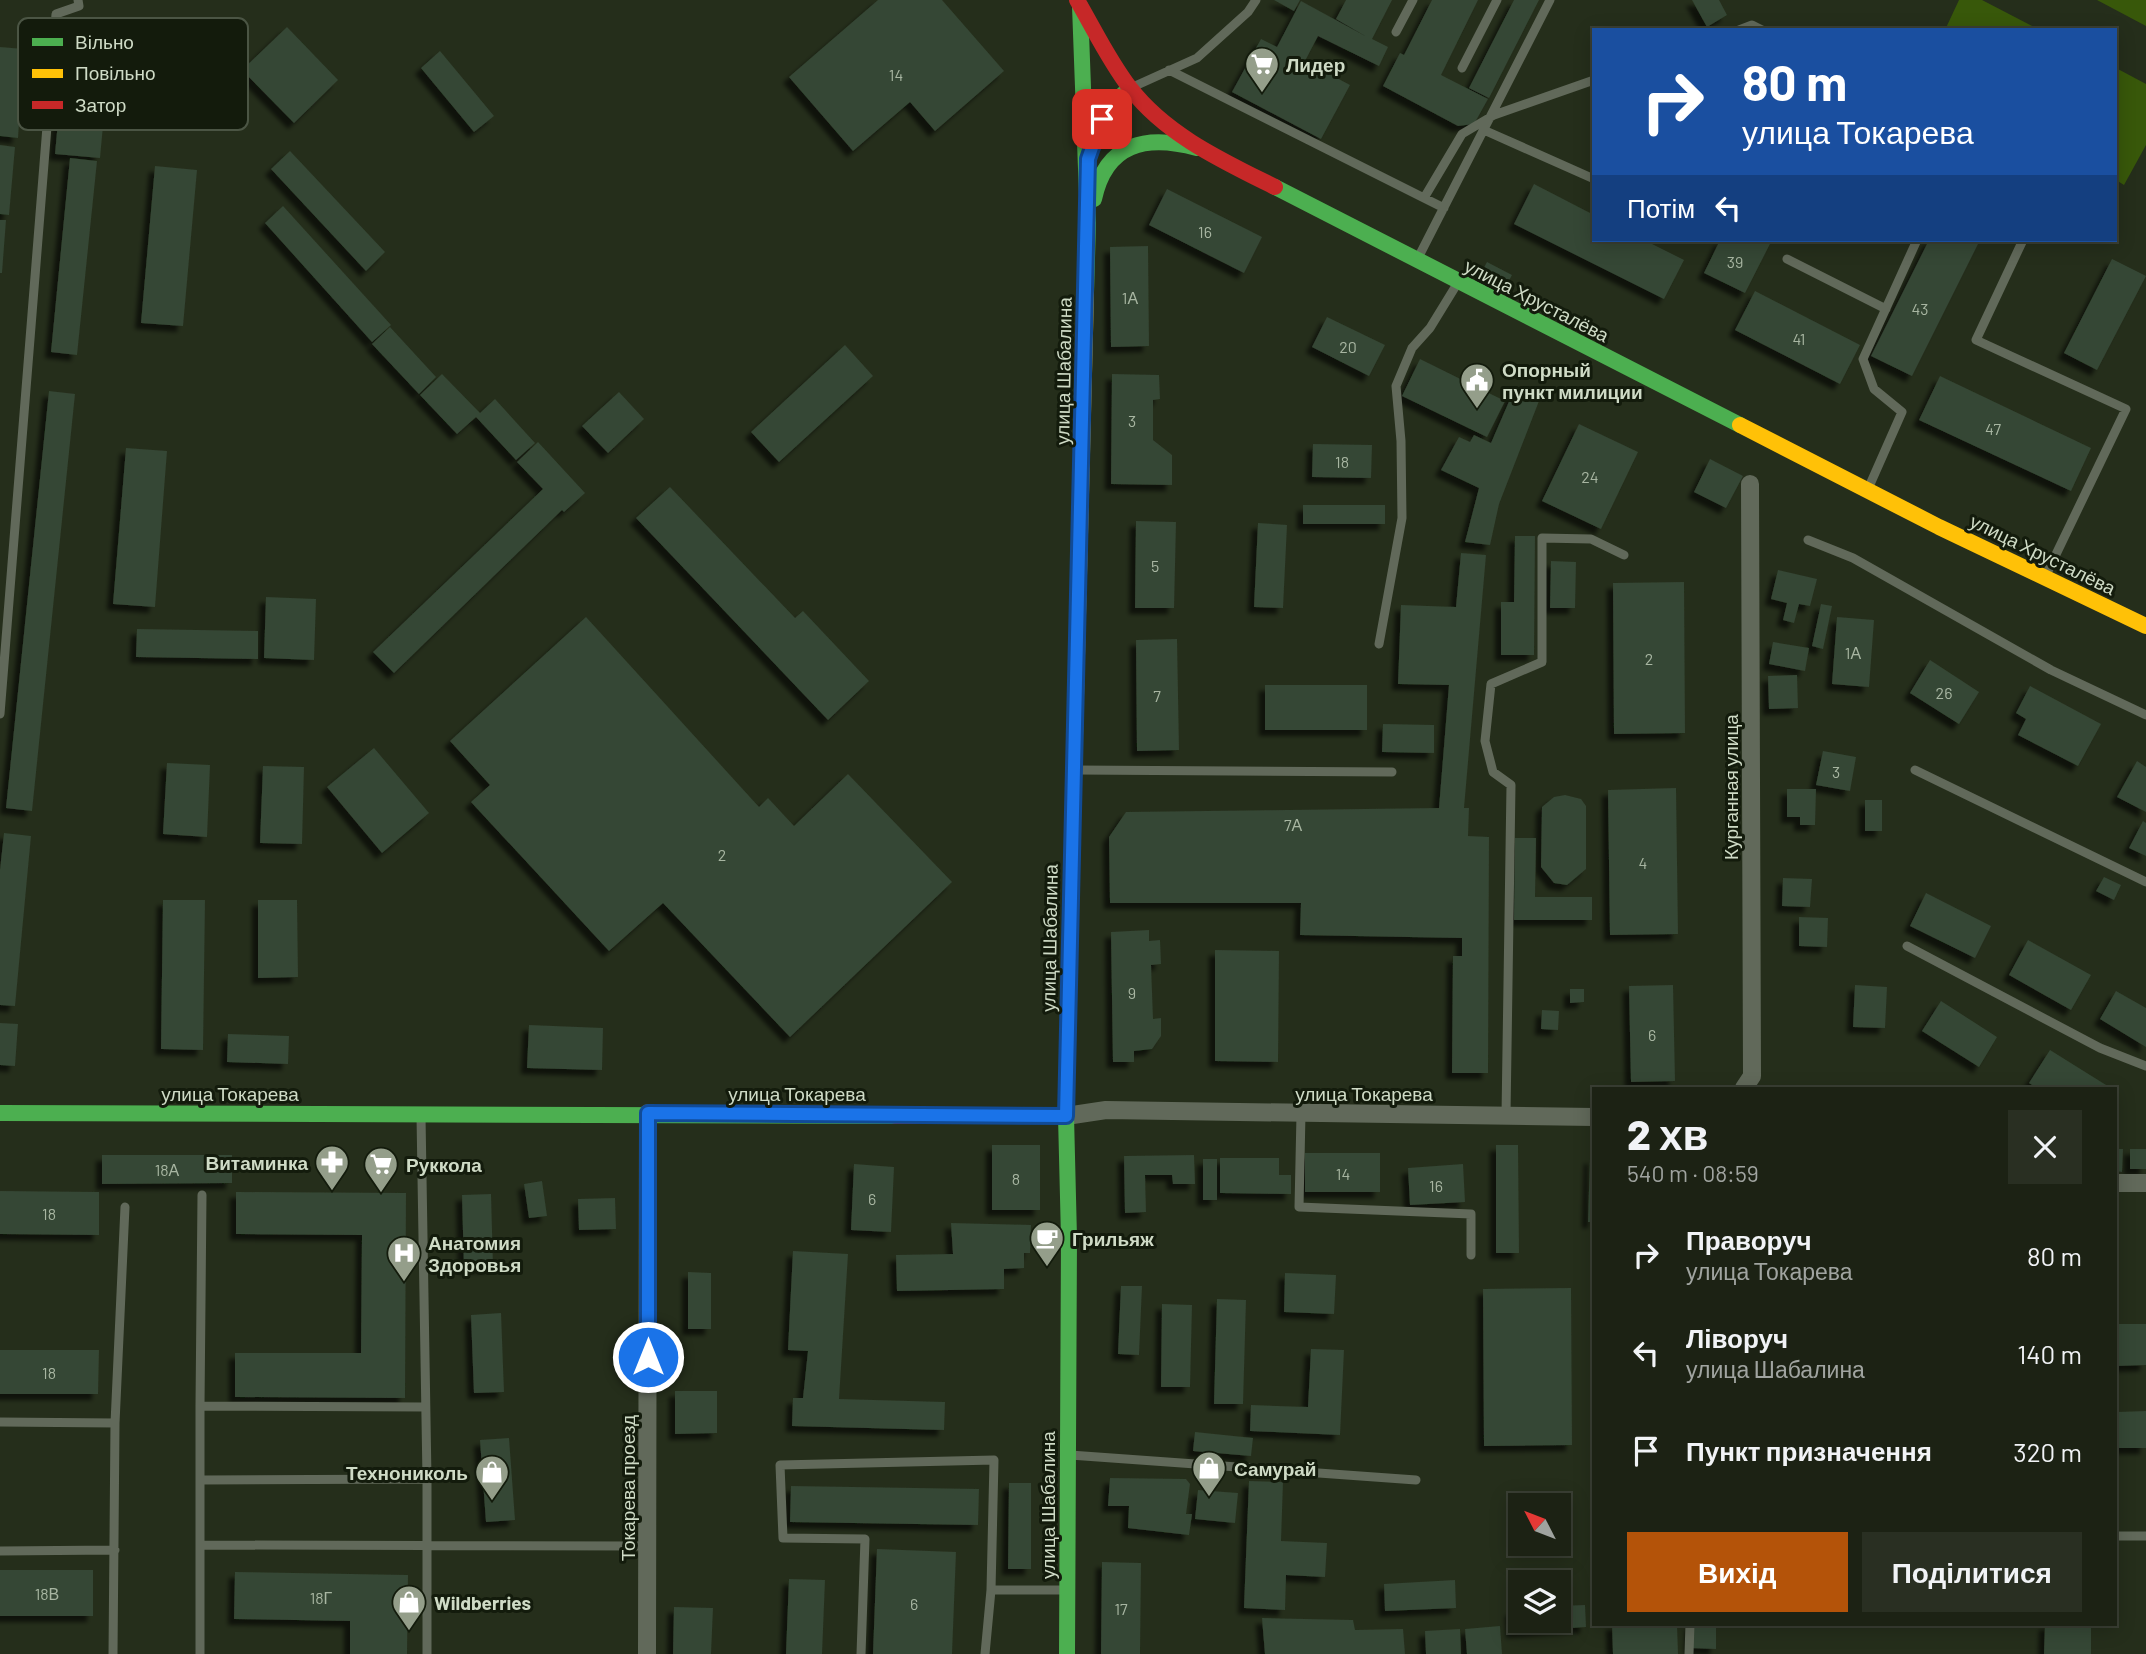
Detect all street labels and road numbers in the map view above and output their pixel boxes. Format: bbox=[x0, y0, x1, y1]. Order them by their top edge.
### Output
street label: улица Хрусталёва bbox=[1461, 254, 1613, 347]
street label: улица Шабалина bbox=[1050, 296, 1076, 445]
street label: улица Хрусталёва bbox=[1966, 509, 2120, 599]
street label: Курганная улица bbox=[1719, 714, 1742, 860]
street label: улица Шабалина bbox=[1036, 863, 1062, 1012]
street label: улица Токарева bbox=[161, 1082, 299, 1105]
street label: улица Токарева bbox=[728, 1082, 866, 1105]
street label: улица Токарева bbox=[1295, 1082, 1433, 1105]
street label: Токарева проезд bbox=[616, 1415, 639, 1561]
street label: улица Шабалина bbox=[1036, 1431, 1059, 1579]

